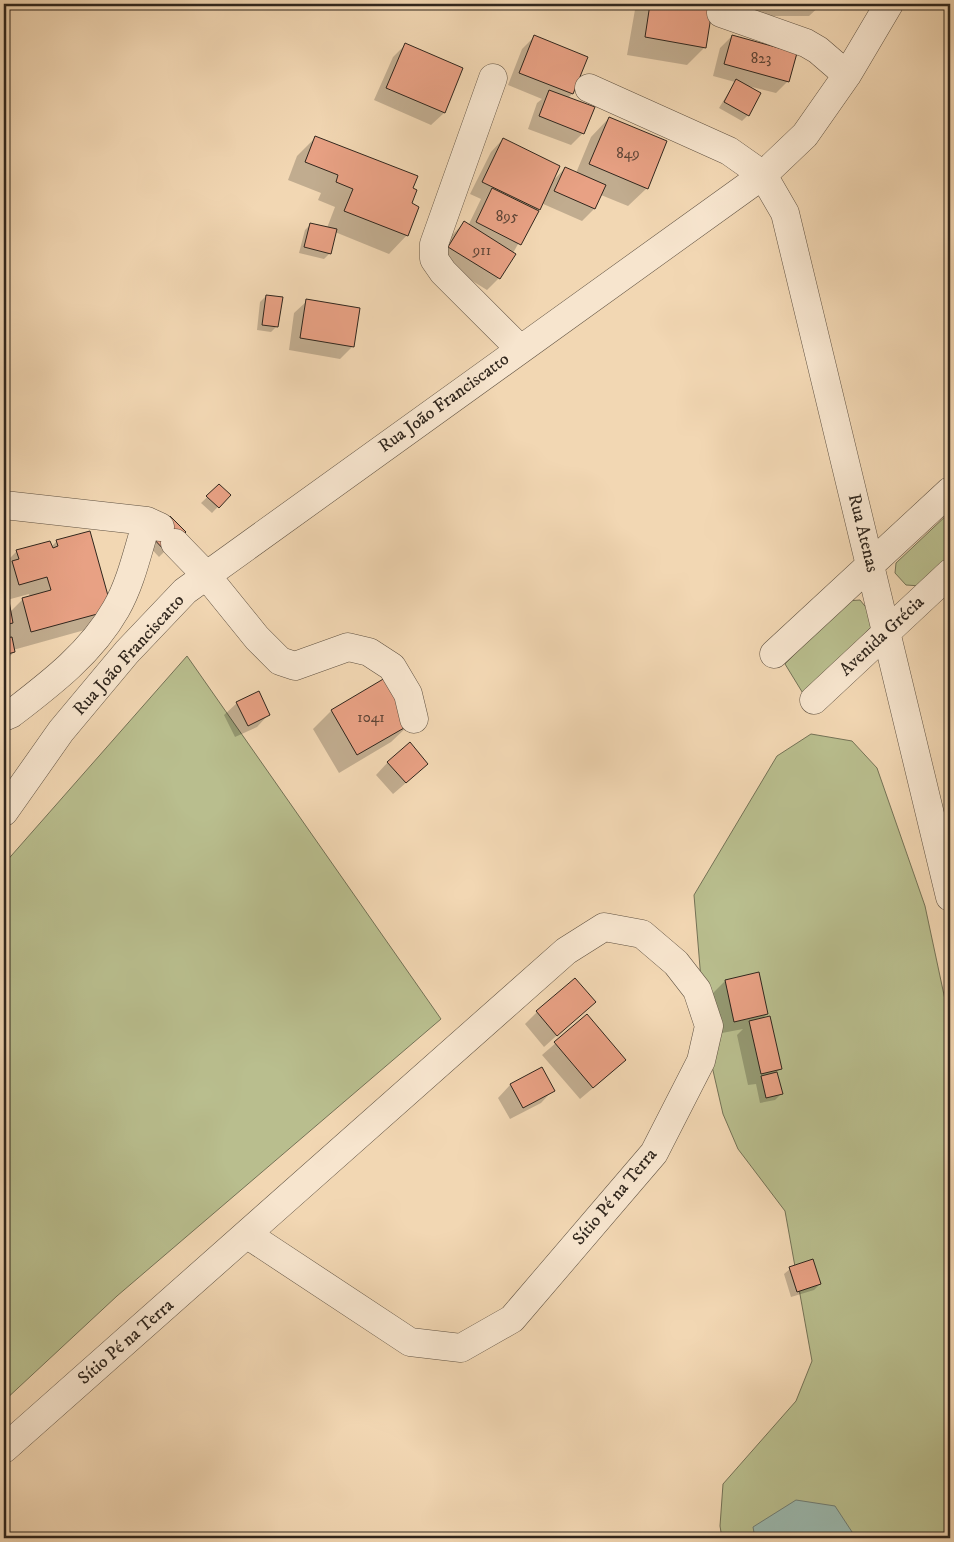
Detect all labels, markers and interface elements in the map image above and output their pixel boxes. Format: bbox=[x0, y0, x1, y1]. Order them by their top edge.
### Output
house number: 823 bbox=[751, 49, 771, 68]
house number: 849 bbox=[616, 144, 640, 163]
house number: 895 bbox=[496, 207, 519, 226]
house number: 911 bbox=[472, 241, 491, 260]
street label: Rua João Franciscatto bbox=[374, 348, 514, 458]
street label: Rua Atenas bbox=[843, 492, 883, 574]
street label: Rua João Franciscatto bbox=[69, 590, 190, 720]
street label: Avenida Grécia bbox=[835, 591, 929, 681]
house number: 1041 bbox=[357, 708, 385, 727]
street label: Sítio Pé na Terra bbox=[568, 1144, 662, 1250]
street label: Sítio Pé na Terra bbox=[74, 1294, 179, 1390]

